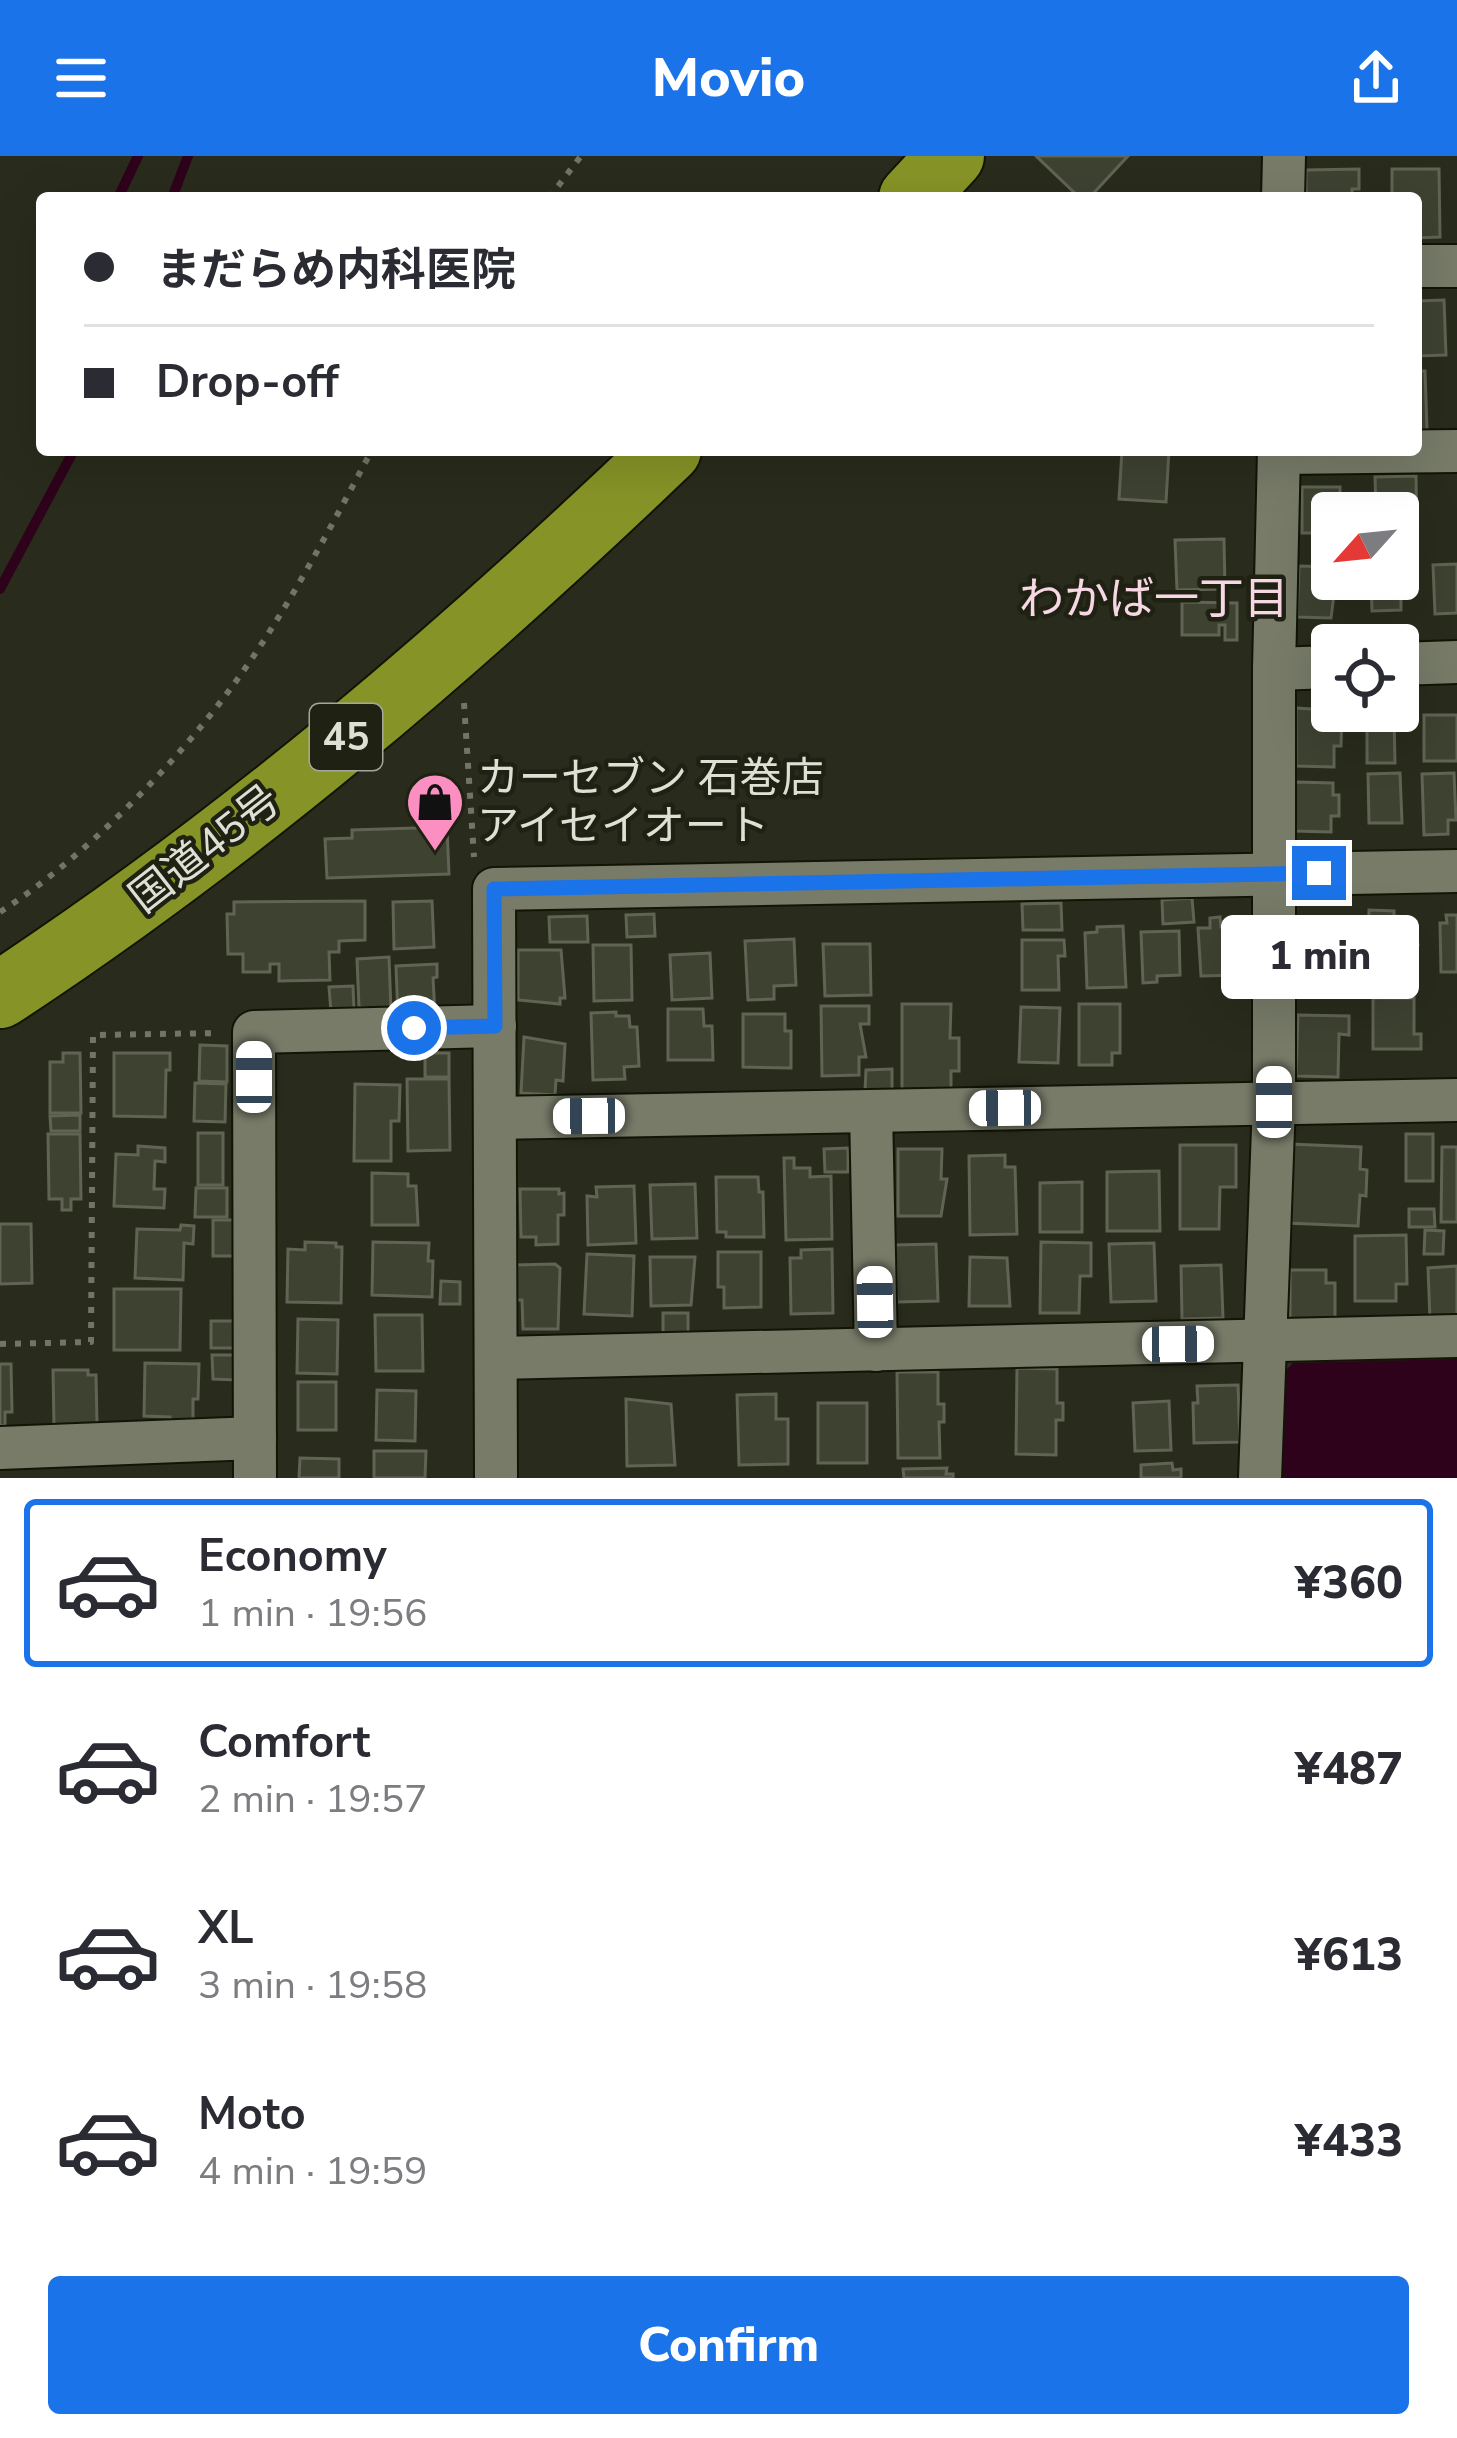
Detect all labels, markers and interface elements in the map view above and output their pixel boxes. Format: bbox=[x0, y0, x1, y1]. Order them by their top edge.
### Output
text: Movio bbox=[652, 41, 805, 115]
icon: menu bbox=[48, 45, 114, 111]
icon: share bbox=[1343, 45, 1409, 111]
text: まだらめ内科医院 bbox=[156, 240, 516, 301]
text: Drop-off bbox=[156, 352, 339, 413]
north arrow bbox=[1311, 492, 1419, 600]
map controls bbox=[1311, 492, 1419, 732]
district label: わかば一丁目 bbox=[1019, 569, 1289, 630]
button: locate bbox=[1311, 624, 1419, 732]
road number: 45 bbox=[310, 704, 382, 770]
place label: カーセブン 石巻店 アイセイオート bbox=[477, 750, 824, 855]
shop icon: カーセブン 石巻店 アイセイオート bbox=[404, 771, 466, 853]
street label: 国道45号 bbox=[118, 772, 292, 926]
route end bbox=[1292, 846, 1346, 900]
callout: 1 min bbox=[1220, 915, 1418, 999]
text: 1 min bbox=[1269, 930, 1371, 983]
route start bbox=[387, 1001, 441, 1055]
car bbox=[236, 1041, 272, 1113]
car bbox=[1256, 1066, 1292, 1138]
car bbox=[969, 1089, 1041, 1127]
car bbox=[553, 1097, 625, 1135]
car bbox=[856, 1266, 894, 1338]
car bbox=[1142, 1325, 1214, 1363]
text: Economy bbox=[198, 1526, 387, 1587]
icon: car bbox=[54, 1529, 162, 1637]
text: ¥360 bbox=[1295, 1553, 1403, 1614]
text: 1 min · 19:56 bbox=[198, 1587, 427, 1640]
text: Comfort bbox=[198, 1712, 370, 1773]
icon: car bbox=[54, 1715, 162, 1823]
text: ¥487 bbox=[1295, 1739, 1403, 1800]
text: 2 min · 19:57 bbox=[198, 1773, 427, 1826]
text: XL bbox=[198, 1898, 254, 1959]
icon: car bbox=[54, 1901, 162, 2009]
text: ¥613 bbox=[1295, 1925, 1403, 1986]
text: 3 min · 19:58 bbox=[198, 1959, 427, 2012]
text: Moto bbox=[198, 2084, 306, 2145]
icon: car bbox=[54, 2087, 162, 2195]
text: ¥433 bbox=[1295, 2111, 1403, 2172]
text: 4 min · 19:59 bbox=[198, 2145, 427, 2198]
button: Confirm bbox=[48, 2276, 1409, 2414]

